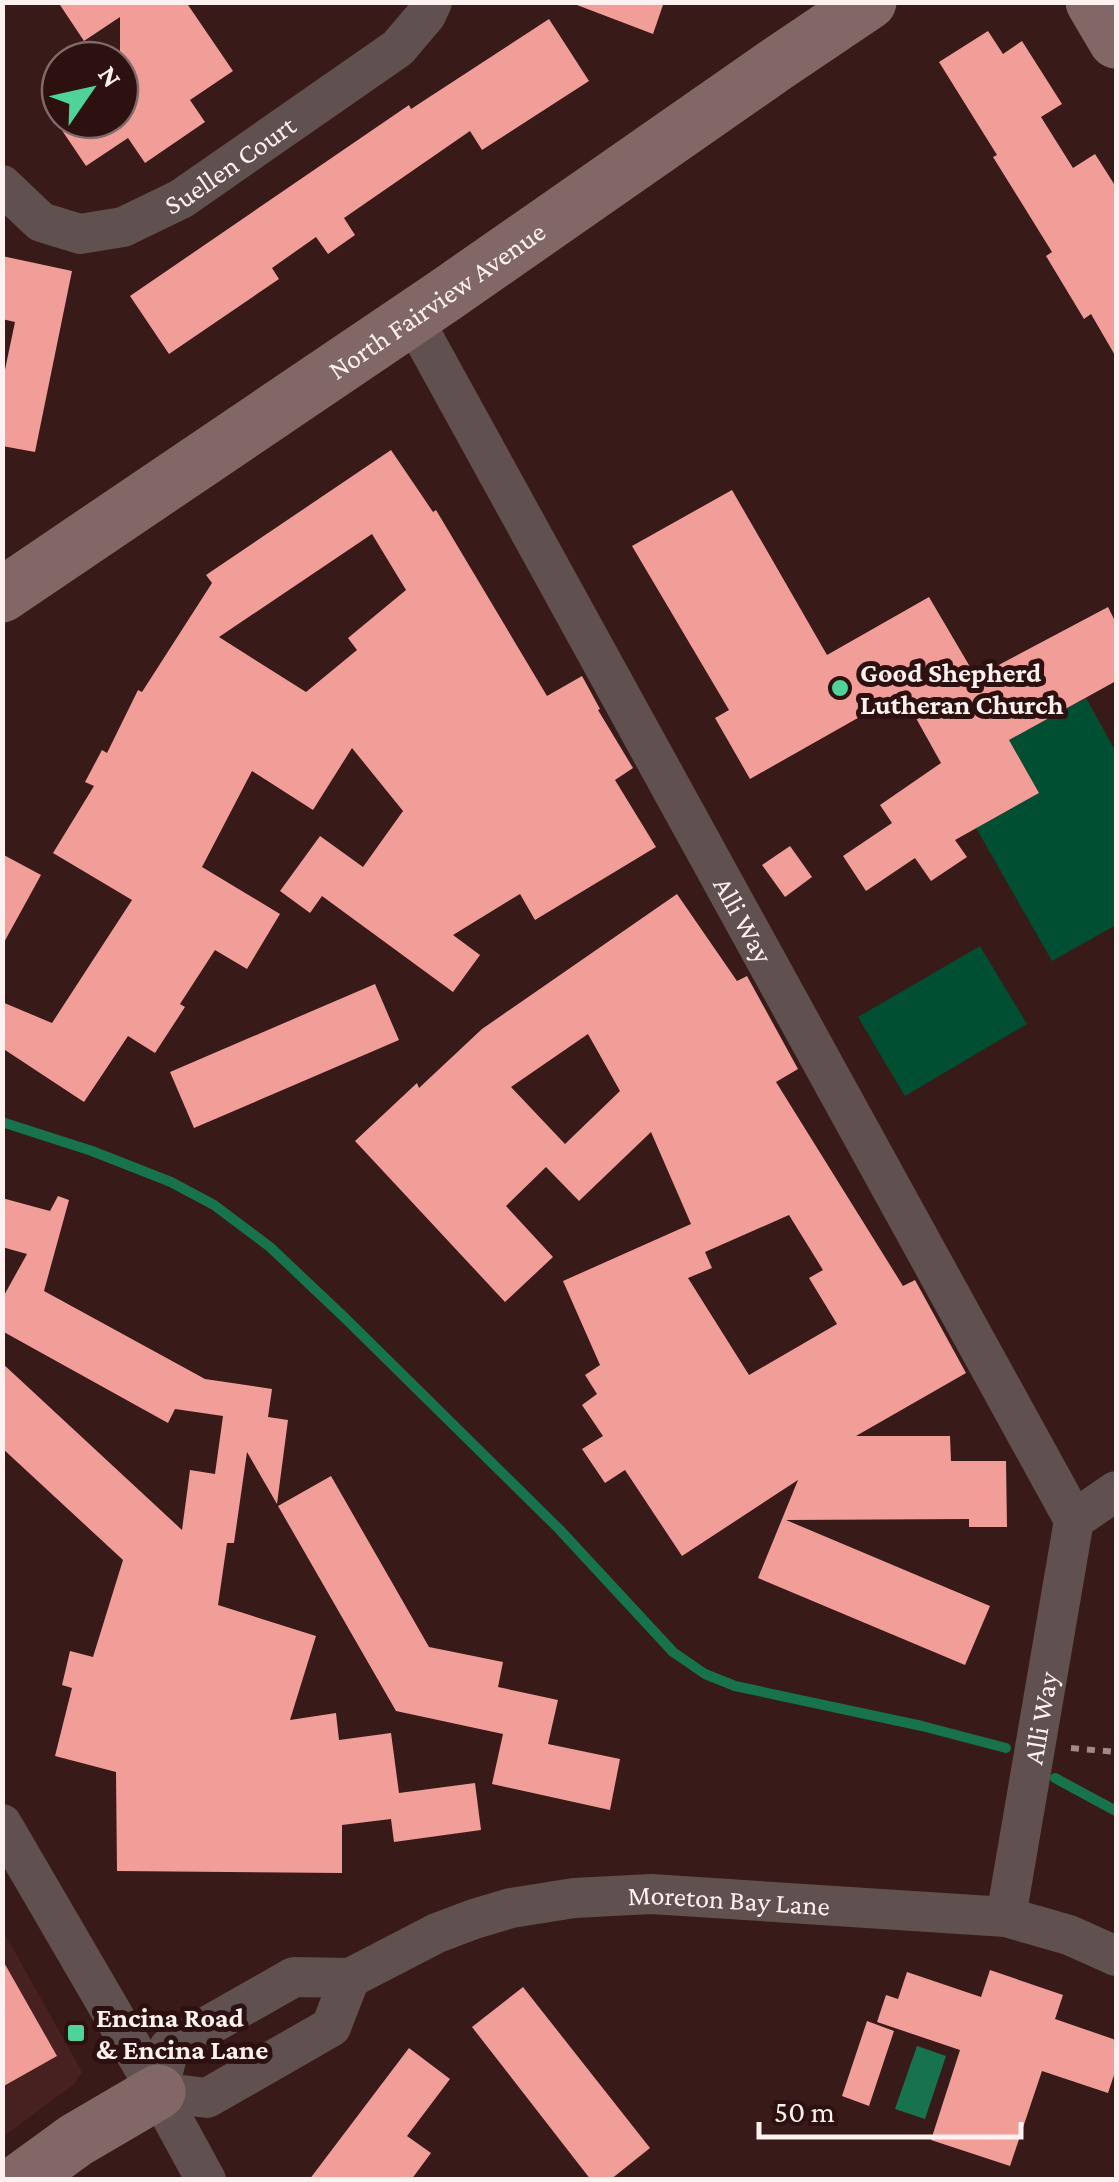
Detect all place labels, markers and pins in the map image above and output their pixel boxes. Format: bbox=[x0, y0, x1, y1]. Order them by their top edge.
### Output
place label: Good Shepherd Lutheran Church bbox=[860, 657, 1064, 720]
marker: Good Shepherd Lutheran Church bbox=[829, 677, 851, 699]
place label: Encina Road & Encina Lane bbox=[96, 2002, 268, 2065]
marker: Encina Road & Encina Lane bbox=[65, 2022, 87, 2044]

